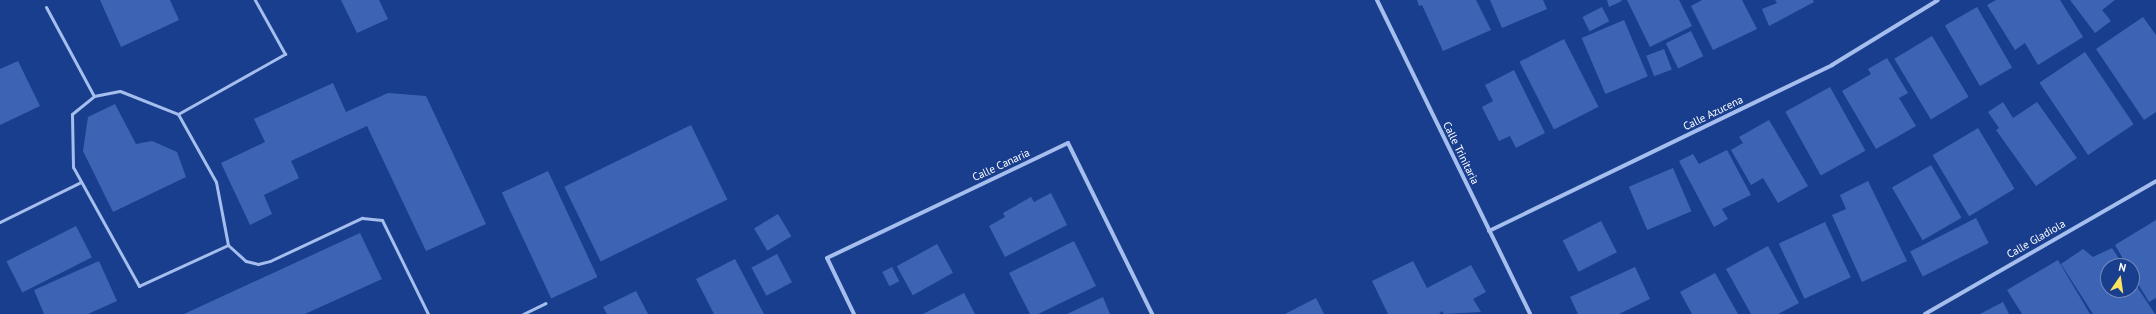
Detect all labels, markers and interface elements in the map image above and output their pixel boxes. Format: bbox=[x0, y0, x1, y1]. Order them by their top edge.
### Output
street label: Calle Azucena bbox=[1681, 93, 1745, 133]
street label: Calle Trinitaria bbox=[1440, 119, 1482, 187]
street label: Calle Canaria bbox=[970, 146, 1032, 184]
street label: Calle Gladiola bbox=[2004, 217, 2068, 261]
north arrow bbox=[2100, 258, 2140, 298]
text: N bbox=[2117, 260, 2128, 275]

